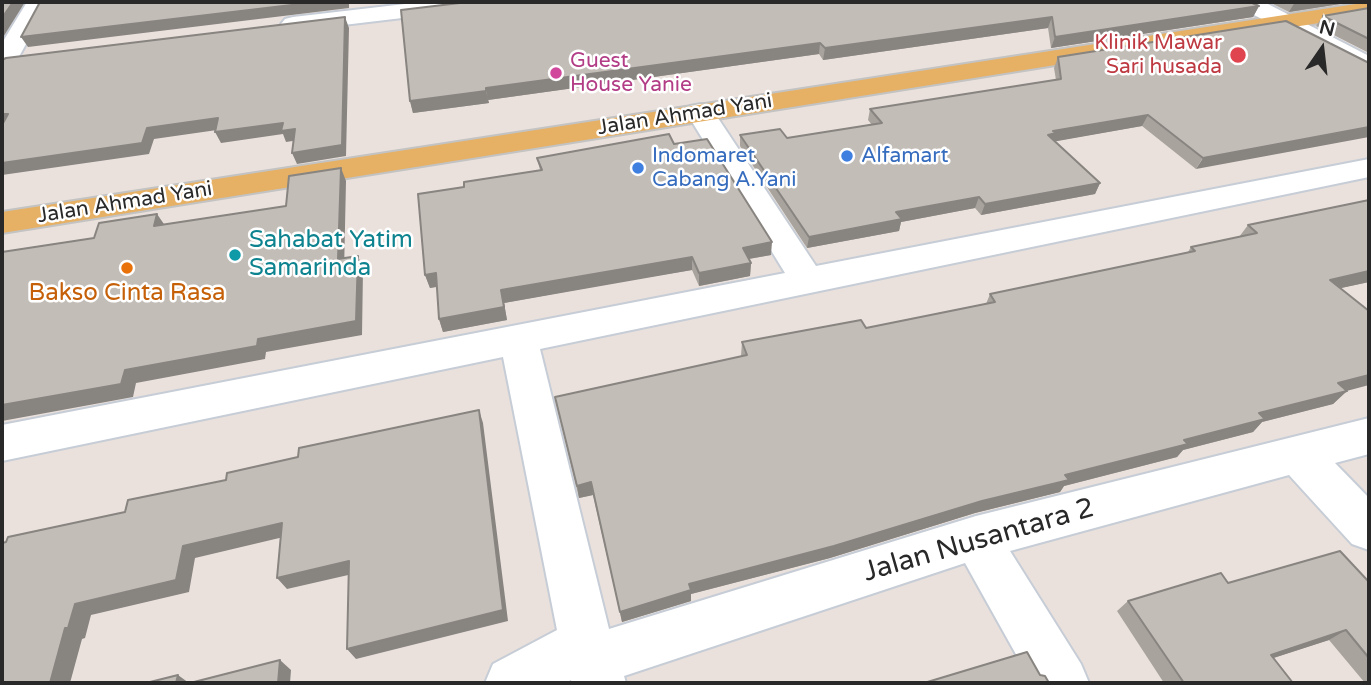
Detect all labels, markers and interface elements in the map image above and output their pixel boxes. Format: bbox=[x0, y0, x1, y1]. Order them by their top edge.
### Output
north arrow bbox=[1287, 14, 1357, 84]
text: N bbox=[1317, 16, 1337, 41]
place label: Klinik Mawar Sari husada bbox=[1094, 30, 1222, 80]
marker: Klinik Mawar Sari husada bbox=[1228, 45, 1248, 65]
place label: Guest House Yanie bbox=[570, 48, 692, 98]
marker: Guest House Yanie bbox=[548, 65, 564, 81]
street label: Jalan Ahmad Yani bbox=[596, 89, 774, 141]
place label: Indomaret Cabang A.Yani bbox=[652, 143, 797, 193]
place label: Alfamart bbox=[861, 143, 948, 169]
marker: Alfamart bbox=[839, 148, 855, 164]
marker: Indomaret Cabang A.Yani bbox=[630, 160, 646, 176]
street label: Jalan Ahmad Yani bbox=[36, 177, 214, 229]
place label: Sahabat Yatim Samarinda bbox=[249, 227, 413, 283]
marker: Sahabat Yatim Samarinda bbox=[227, 247, 243, 263]
marker: Bakso Cinta Rasa bbox=[119, 260, 135, 276]
place label: Bakso Cinta Rasa bbox=[29, 280, 225, 308]
street label: Jalan Nusantara 2 bbox=[860, 492, 1098, 590]

